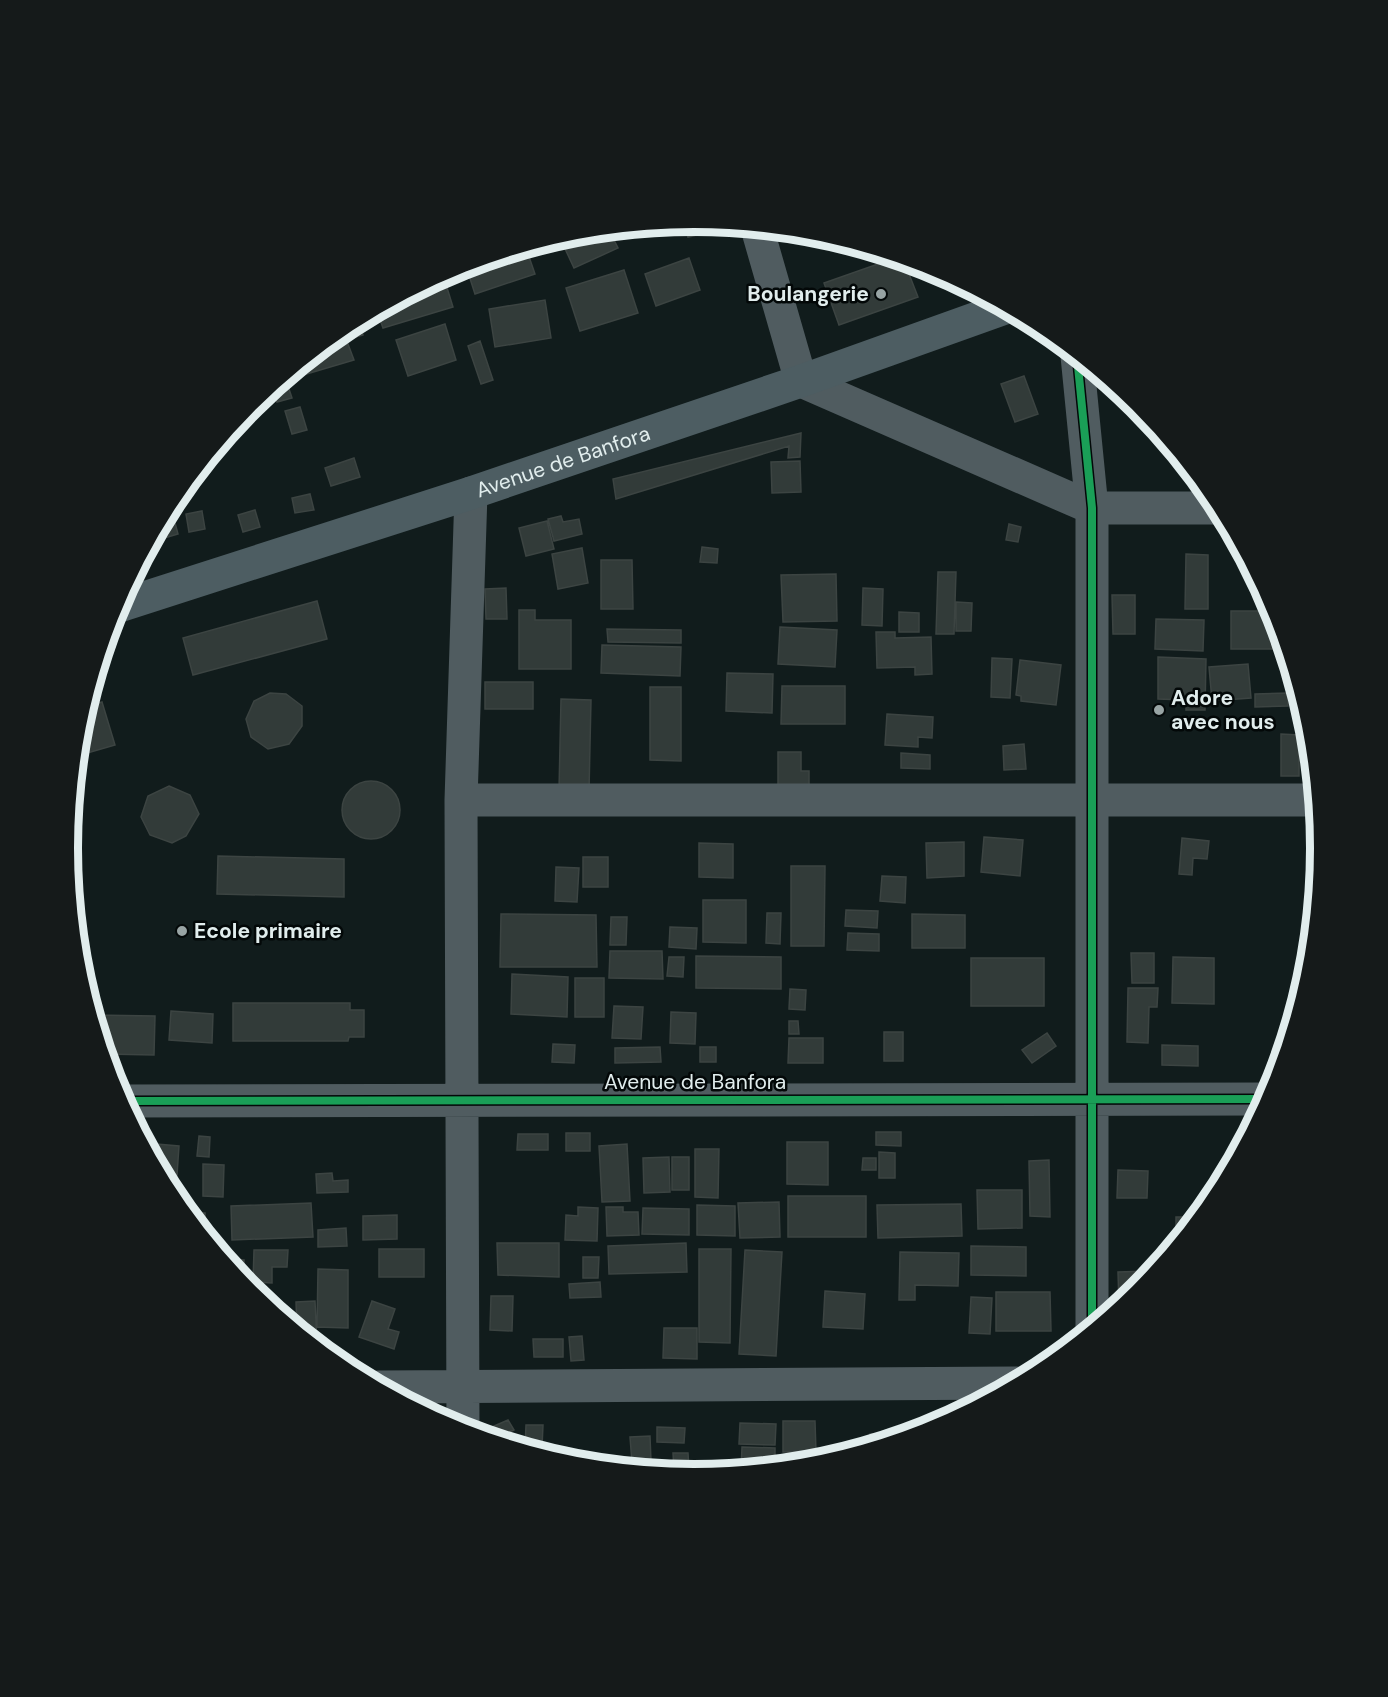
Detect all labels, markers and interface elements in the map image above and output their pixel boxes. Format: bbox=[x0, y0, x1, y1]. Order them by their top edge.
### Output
place label: Boulangerie bbox=[747, 280, 869, 308]
marker: Boulangerie bbox=[874, 287, 888, 301]
street label: Avenue de Banfora bbox=[472, 419, 654, 504]
place label: Adore avec nous bbox=[1171, 684, 1275, 736]
marker: Adore avec nous bbox=[1152, 703, 1166, 717]
place label: Ecole primaire bbox=[194, 917, 342, 945]
marker: Ecole primaire bbox=[175, 924, 189, 938]
street label: Avenue de Banfora bbox=[604, 1068, 786, 1096]

